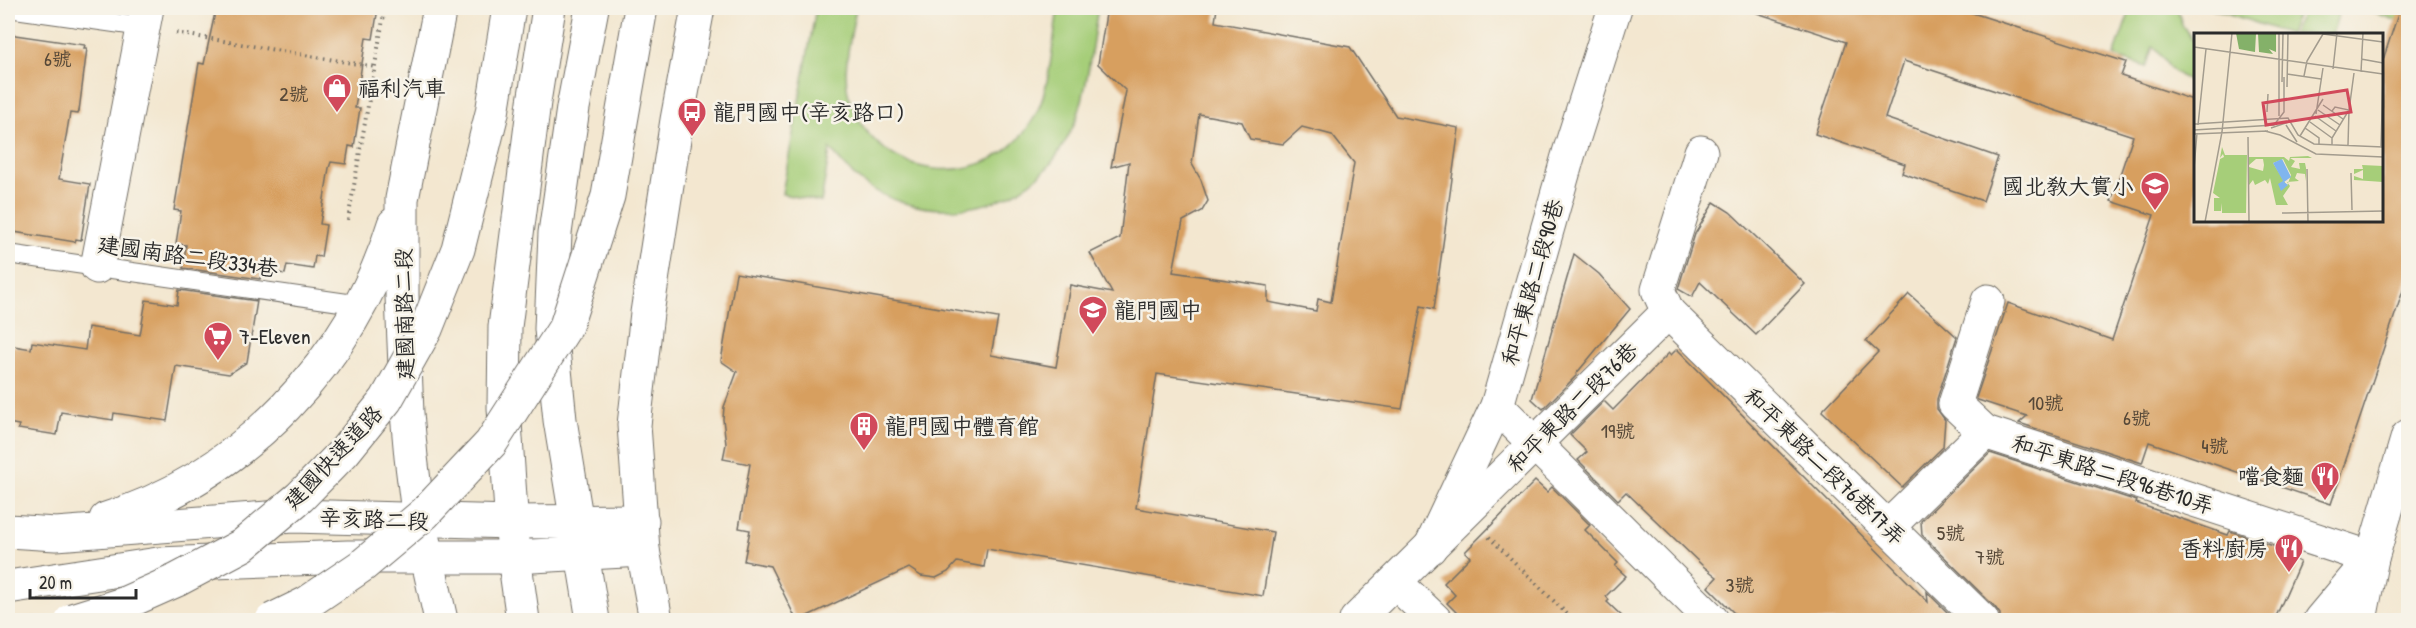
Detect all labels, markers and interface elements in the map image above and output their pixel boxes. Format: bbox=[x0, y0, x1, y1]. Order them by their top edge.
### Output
inset map bbox=[2194, 33, 2383, 222]
house number: 6號 bbox=[44, 45, 72, 72]
shop icon: 福利汽車 bbox=[321, 72, 353, 114]
place label: 福利汽車 bbox=[358, 73, 446, 103]
house number: 2號 bbox=[279, 80, 309, 107]
bus stop icon: 龍門國中(辛亥路口) bbox=[676, 96, 708, 138]
place label: 龍門國中(辛亥路口) bbox=[713, 97, 904, 127]
school or university icon: 國北教大實小 bbox=[2139, 170, 2171, 212]
place label: 國北教大實小 bbox=[2002, 171, 2134, 201]
street label: 和平東路二段90巷 bbox=[1494, 195, 1570, 369]
street label: 建國南路二段334巷 bbox=[96, 228, 280, 284]
street label: 建國南路二段 bbox=[388, 248, 420, 380]
school or university icon: 龍門國中 bbox=[1077, 294, 1109, 336]
place label: 龍門國中 bbox=[1114, 295, 1202, 325]
supermarket icon: 7-Eleven bbox=[202, 320, 234, 362]
place label: 7-Eleven bbox=[239, 321, 311, 351]
street label: 和平東路二段76巷 bbox=[1500, 335, 1644, 479]
street label: 和平東路二段76巷17弄 bbox=[1737, 381, 1913, 551]
house number: 10號 bbox=[2028, 389, 2064, 416]
street label: 建國快速道路 bbox=[277, 398, 389, 516]
house number: 6號 bbox=[2123, 404, 2151, 431]
building icon: 龍門國中體育館 bbox=[848, 410, 880, 452]
place label: 龍門國中體育館 bbox=[885, 411, 1039, 441]
house number: 19號 bbox=[1601, 417, 1635, 444]
street label: 和平東路二段96巷10弄 bbox=[2008, 427, 2218, 521]
house number: 4號 bbox=[2201, 432, 2229, 459]
restaurant icon: 噹食麵 bbox=[2309, 460, 2341, 502]
place label: 噹食麵 bbox=[2238, 461, 2304, 491]
street label: 辛亥路二段 bbox=[319, 502, 429, 536]
house number: 5號 bbox=[1937, 519, 1965, 546]
restaurant icon: 香料廚房 bbox=[2273, 532, 2305, 574]
place label: 香料廚房 bbox=[2180, 533, 2268, 563]
house number: 7號 bbox=[1975, 543, 2005, 570]
scale bar bbox=[30, 562, 136, 600]
text: 20 m bbox=[39, 570, 72, 595]
house number: 3號 bbox=[1726, 571, 1754, 598]

